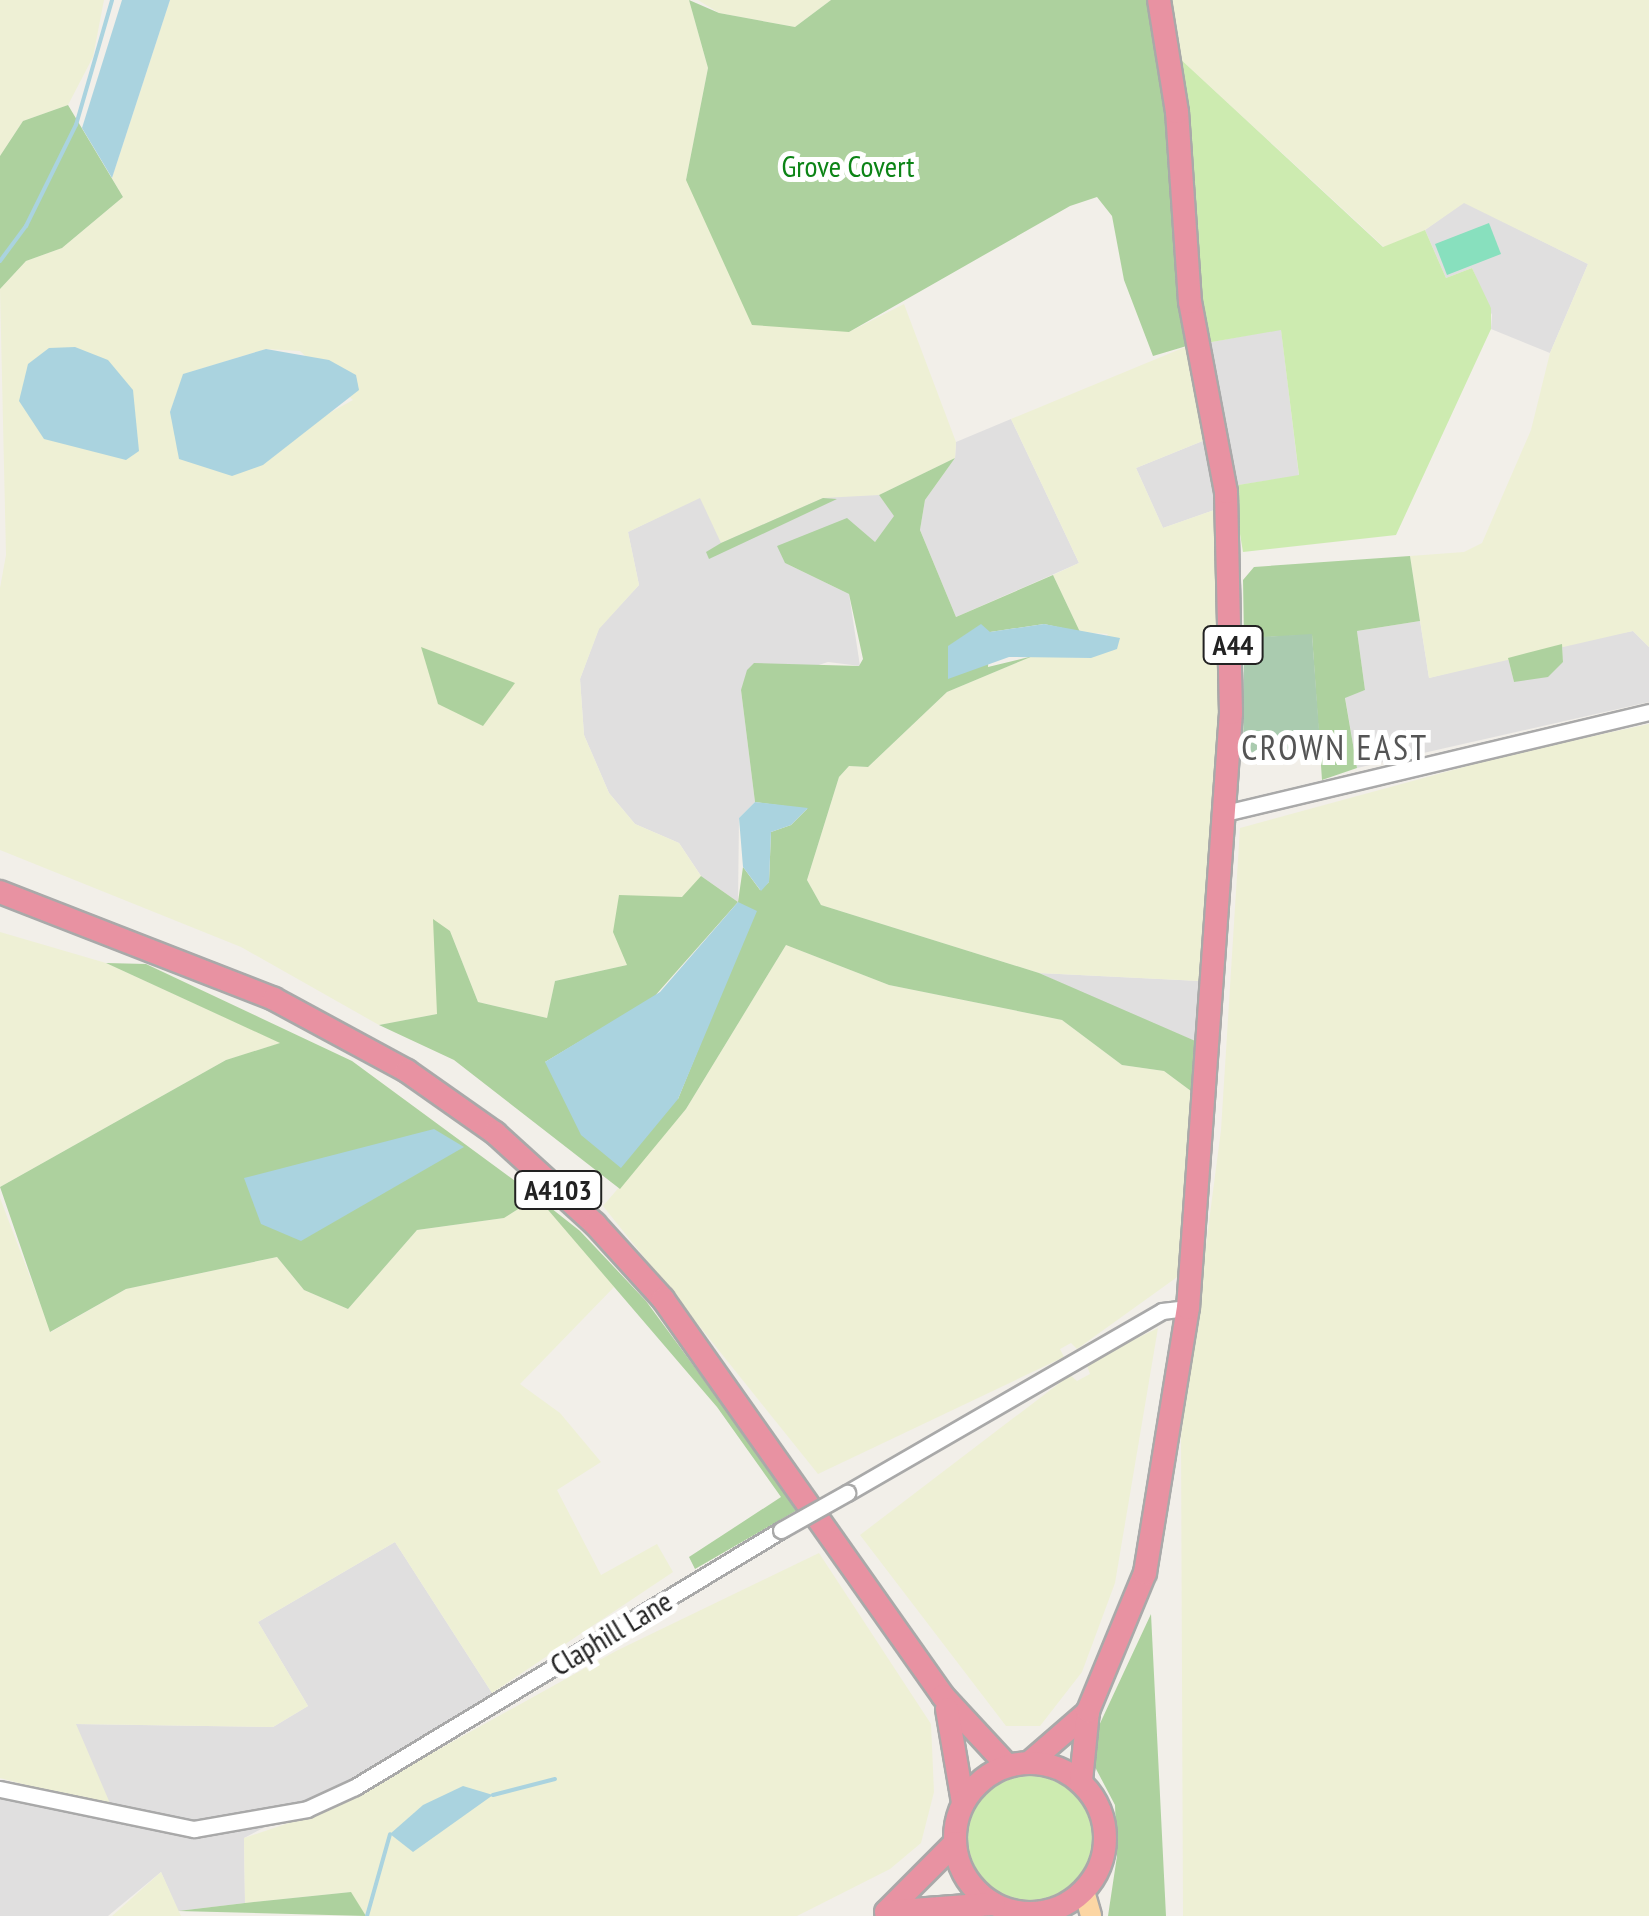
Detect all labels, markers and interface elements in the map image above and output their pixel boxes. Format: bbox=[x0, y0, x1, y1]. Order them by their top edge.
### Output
park label: Grove Covert bbox=[782, 148, 914, 184]
road number: A44 bbox=[1200, 622, 1266, 668]
district label: CROWN EAST bbox=[1241, 726, 1429, 768]
road number: A4103 bbox=[513, 1167, 603, 1213]
street label: Claphill Lane bbox=[544, 1583, 678, 1683]

